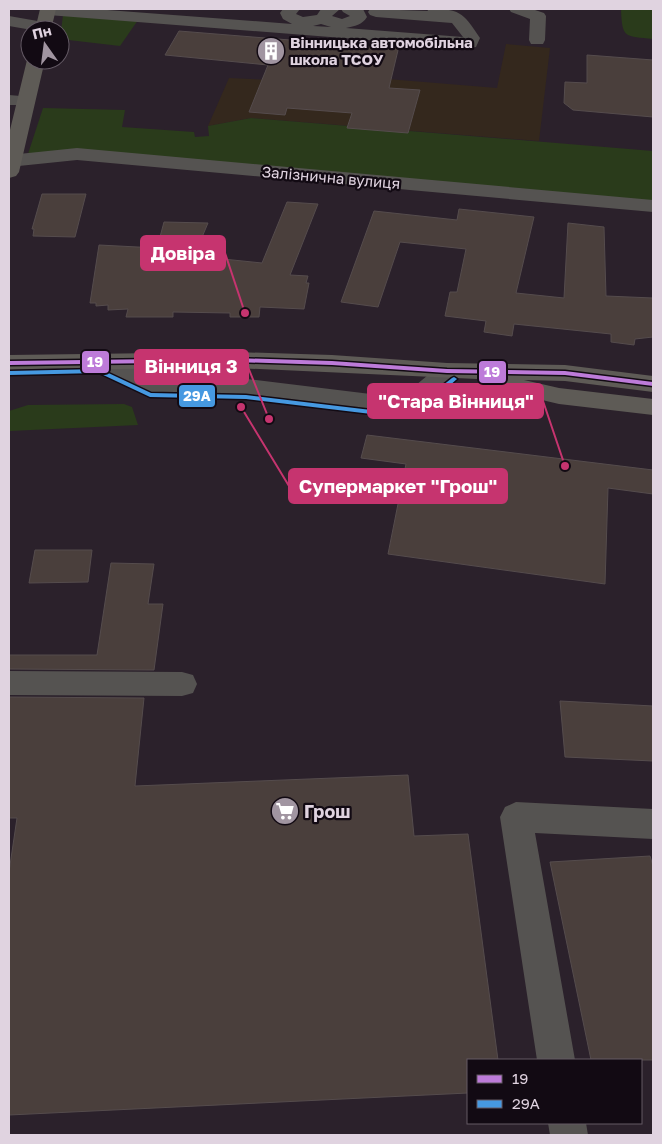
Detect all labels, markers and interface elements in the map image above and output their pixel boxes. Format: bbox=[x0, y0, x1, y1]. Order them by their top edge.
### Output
north arrow bbox=[20, 20, 70, 70]
text: Пн bbox=[30, 21, 53, 42]
place label: Вінницька автомобільна школа ТСОУ bbox=[290, 33, 473, 68]
building icon: Вінницька автомобільна школа ТСОУ bbox=[256, 36, 286, 66]
street label: Залізнична вулиця bbox=[261, 162, 401, 192]
callout: Довіра bbox=[141, 236, 225, 270]
text: Довіра bbox=[151, 241, 215, 264]
line badge: 19 bbox=[81, 350, 110, 374]
callout: Вінниця 3 bbox=[135, 350, 248, 384]
text: 19 bbox=[87, 353, 103, 370]
text: Вінниця 3 bbox=[144, 354, 238, 377]
line badge: 19 bbox=[478, 360, 507, 384]
text: 19 bbox=[484, 363, 500, 380]
line badge: 29А bbox=[178, 384, 216, 408]
callout: "Стара Вінниця" bbox=[368, 384, 543, 418]
text: 29А bbox=[183, 387, 211, 404]
text: "Стара Вінниця" bbox=[378, 389, 534, 412]
callout: Супермаркет "Грош" bbox=[289, 469, 507, 503]
text: Супермаркет "Грош" bbox=[299, 474, 497, 497]
supermarket icon: Грош bbox=[270, 796, 300, 826]
place label: Грош bbox=[304, 800, 350, 822]
legend bbox=[467, 1059, 642, 1124]
text: 19 bbox=[512, 1069, 528, 1087]
text: 29А bbox=[512, 1094, 540, 1112]

